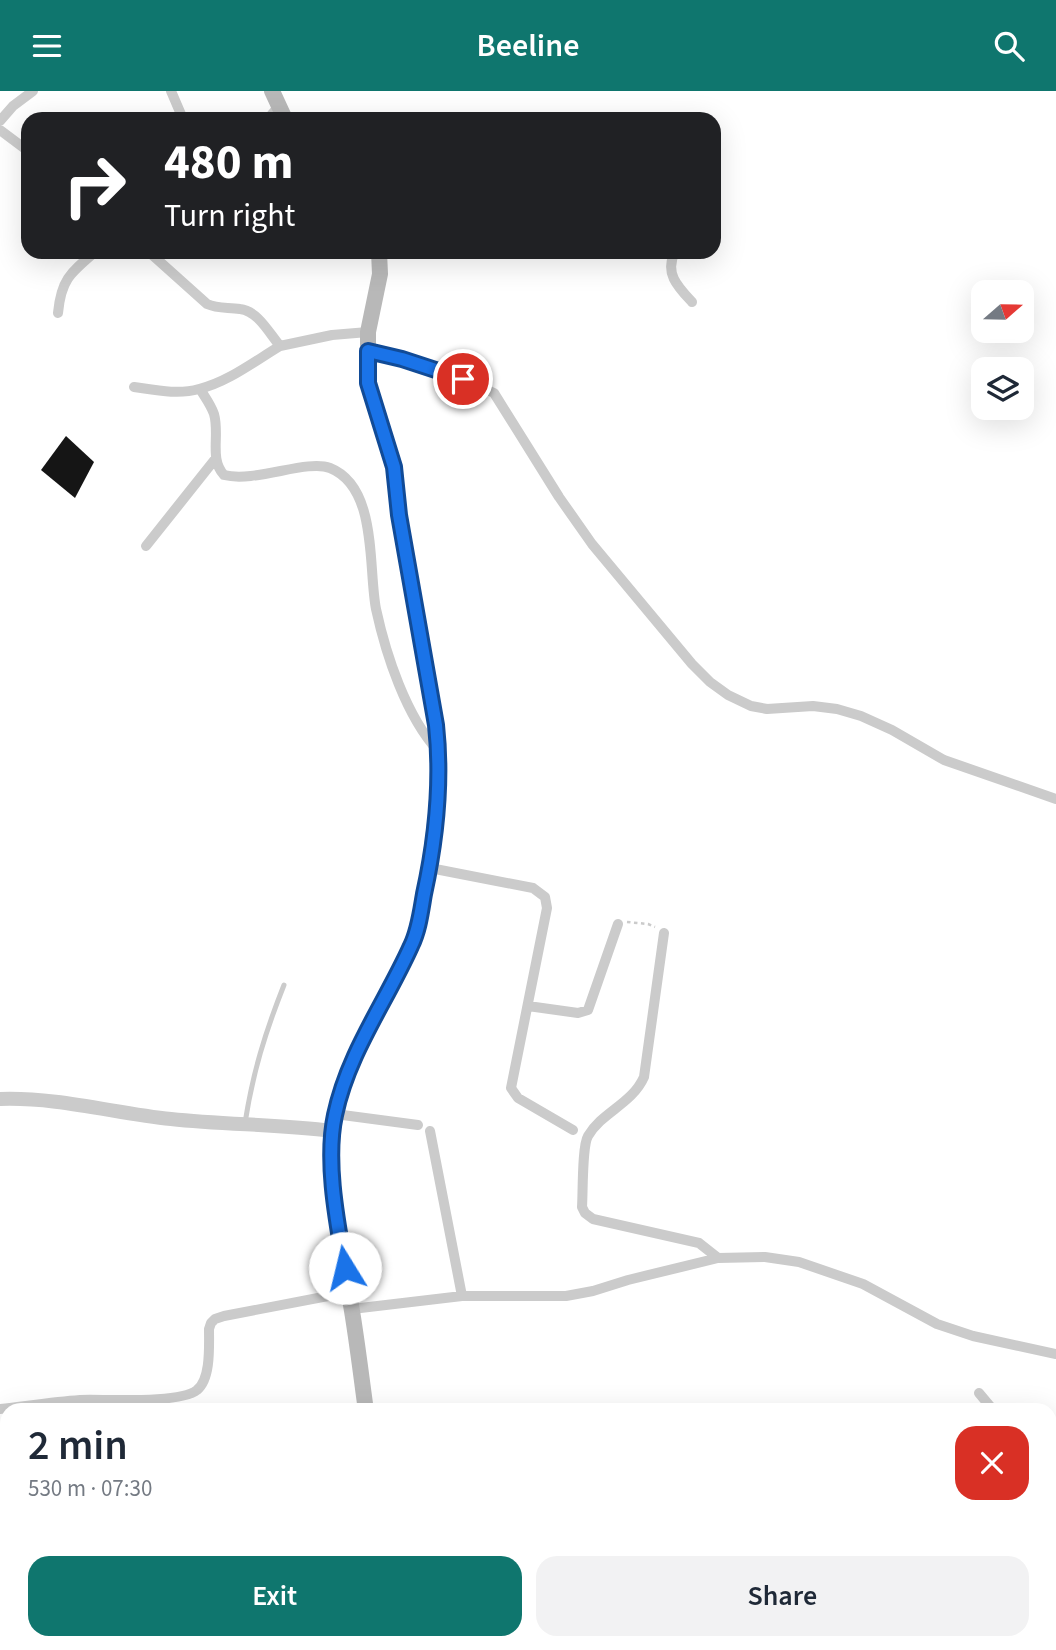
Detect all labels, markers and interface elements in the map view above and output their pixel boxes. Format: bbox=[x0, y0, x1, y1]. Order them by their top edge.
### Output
text: Beeline bbox=[477, 23, 579, 69]
icon: menu bbox=[28, 27, 66, 65]
icon: search bbox=[990, 27, 1028, 65]
text: 480 m bbox=[164, 128, 293, 198]
icon: right bbox=[49, 140, 140, 231]
text: Turn right bbox=[164, 193, 295, 239]
north arrow bbox=[971, 280, 1034, 343]
map controls bbox=[971, 280, 1034, 420]
pin bbox=[433, 349, 493, 409]
button: layers bbox=[971, 357, 1034, 420]
icon: arrive bbox=[444, 360, 482, 398]
position arrow bbox=[308, 1231, 382, 1305]
text: 2 min bbox=[28, 1416, 128, 1476]
button: close bbox=[955, 1426, 1029, 1500]
text: 530 m · 07:30 bbox=[28, 1472, 152, 1505]
button: Exit bbox=[28, 1556, 522, 1636]
button: Share bbox=[536, 1556, 1029, 1636]

